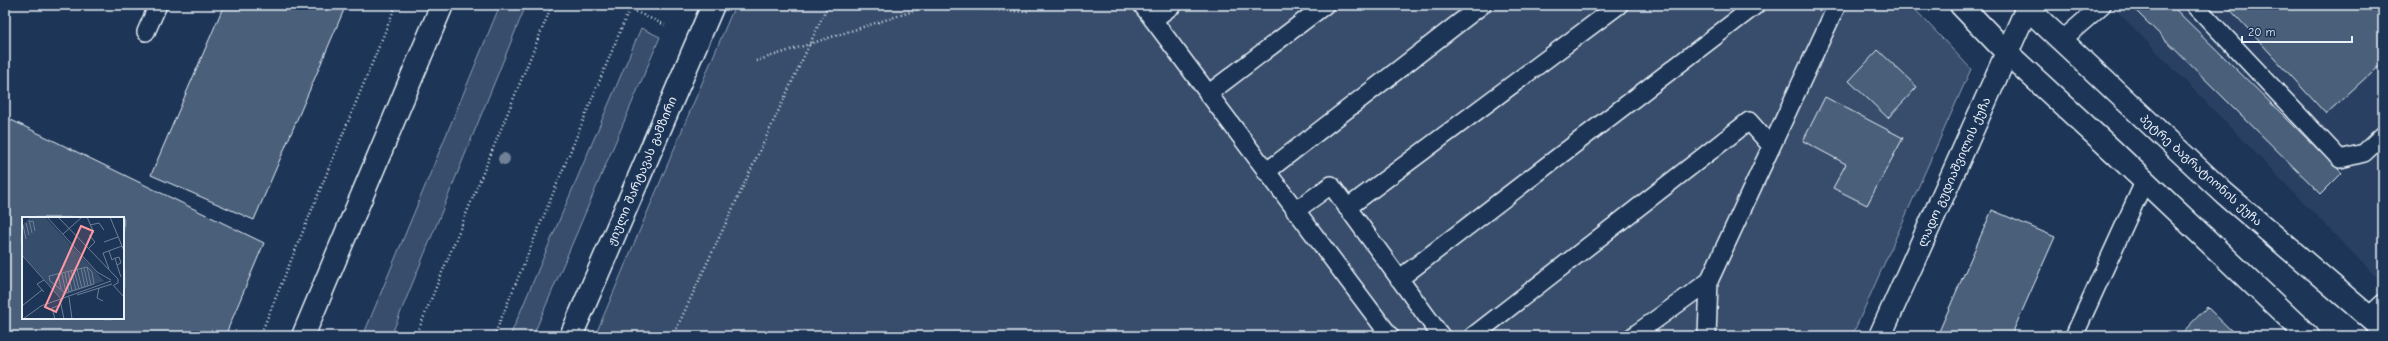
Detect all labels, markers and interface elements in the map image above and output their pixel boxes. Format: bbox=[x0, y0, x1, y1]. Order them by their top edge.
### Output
scale bar bbox=[2242, 18, 2352, 44]
text: 20 m bbox=[2248, 25, 2276, 39]
street label: ჟიული შარტავას გამზირი bbox=[604, 94, 681, 248]
street label: ლადო გუდიაშვილის ქუჩა bbox=[1915, 95, 1994, 249]
street label: პეტრე ბაგრატიონის ქუჩა bbox=[2137, 111, 2265, 229]
inset map bbox=[22, 217, 124, 319]

